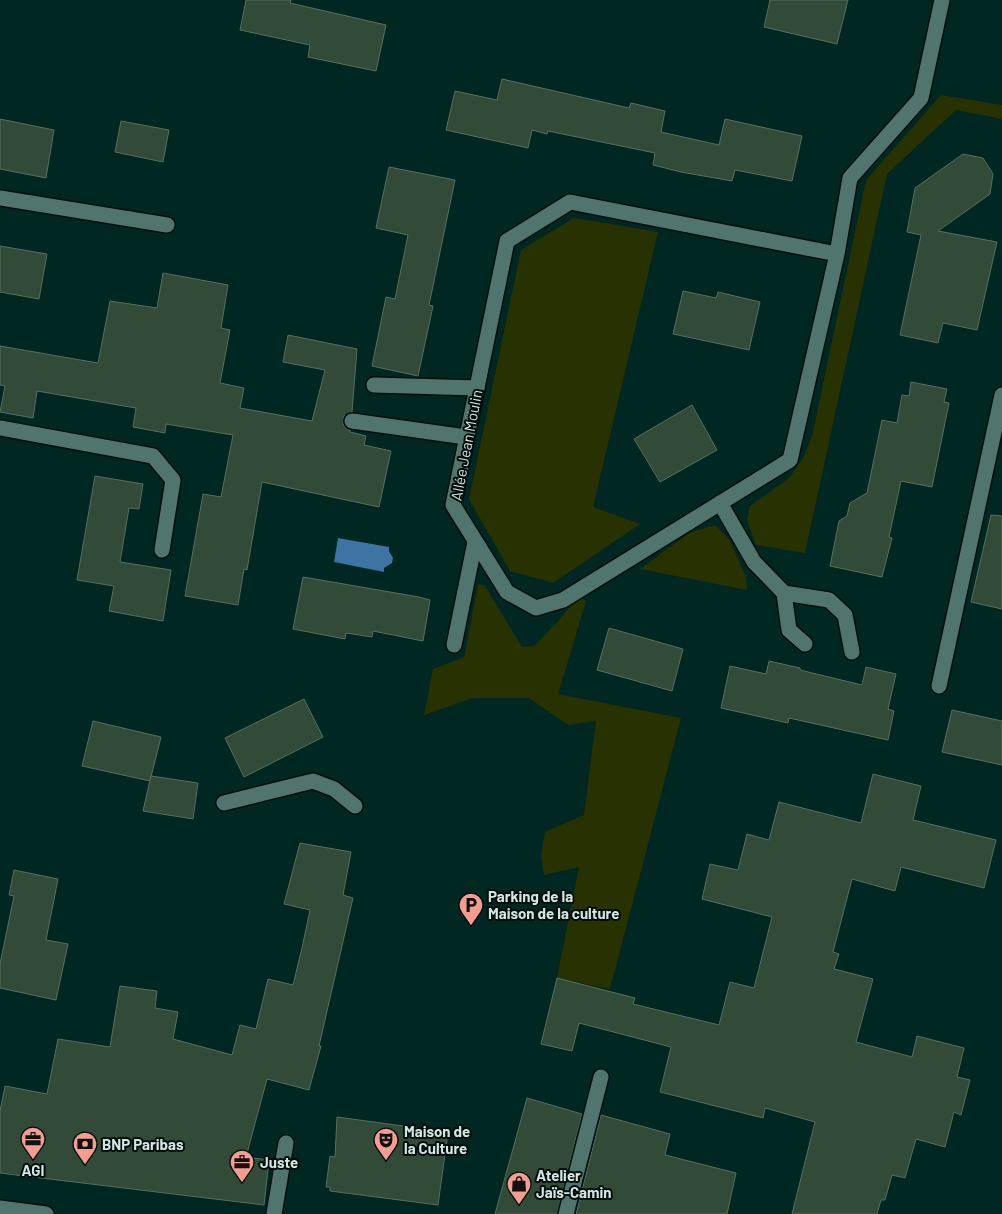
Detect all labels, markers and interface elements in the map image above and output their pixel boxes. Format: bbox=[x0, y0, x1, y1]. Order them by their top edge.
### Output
street label: Allée Jean Moulin bbox=[446, 388, 486, 502]
place label: Parking de la Maison de la culture bbox=[488, 887, 619, 922]
parking icon: Parking de la Maison de la culture bbox=[458, 892, 484, 926]
place label: Maison de la Culture bbox=[404, 1122, 470, 1157]
office icon: AGI bbox=[20, 1126, 46, 1160]
theatre icon: Maison de la Culture bbox=[373, 1127, 399, 1161]
bank icon: BNP Paribas bbox=[72, 1131, 98, 1165]
place label: BNP Paribas bbox=[102, 1135, 184, 1153]
office icon: Juste bbox=[229, 1149, 255, 1183]
place label: Juste bbox=[260, 1153, 298, 1171]
place label: AGI bbox=[22, 1161, 44, 1179]
place label: Atelier Jaïs-Camin bbox=[536, 1166, 611, 1201]
shop icon: Atelier Jaïs-Camin bbox=[506, 1171, 532, 1205]

